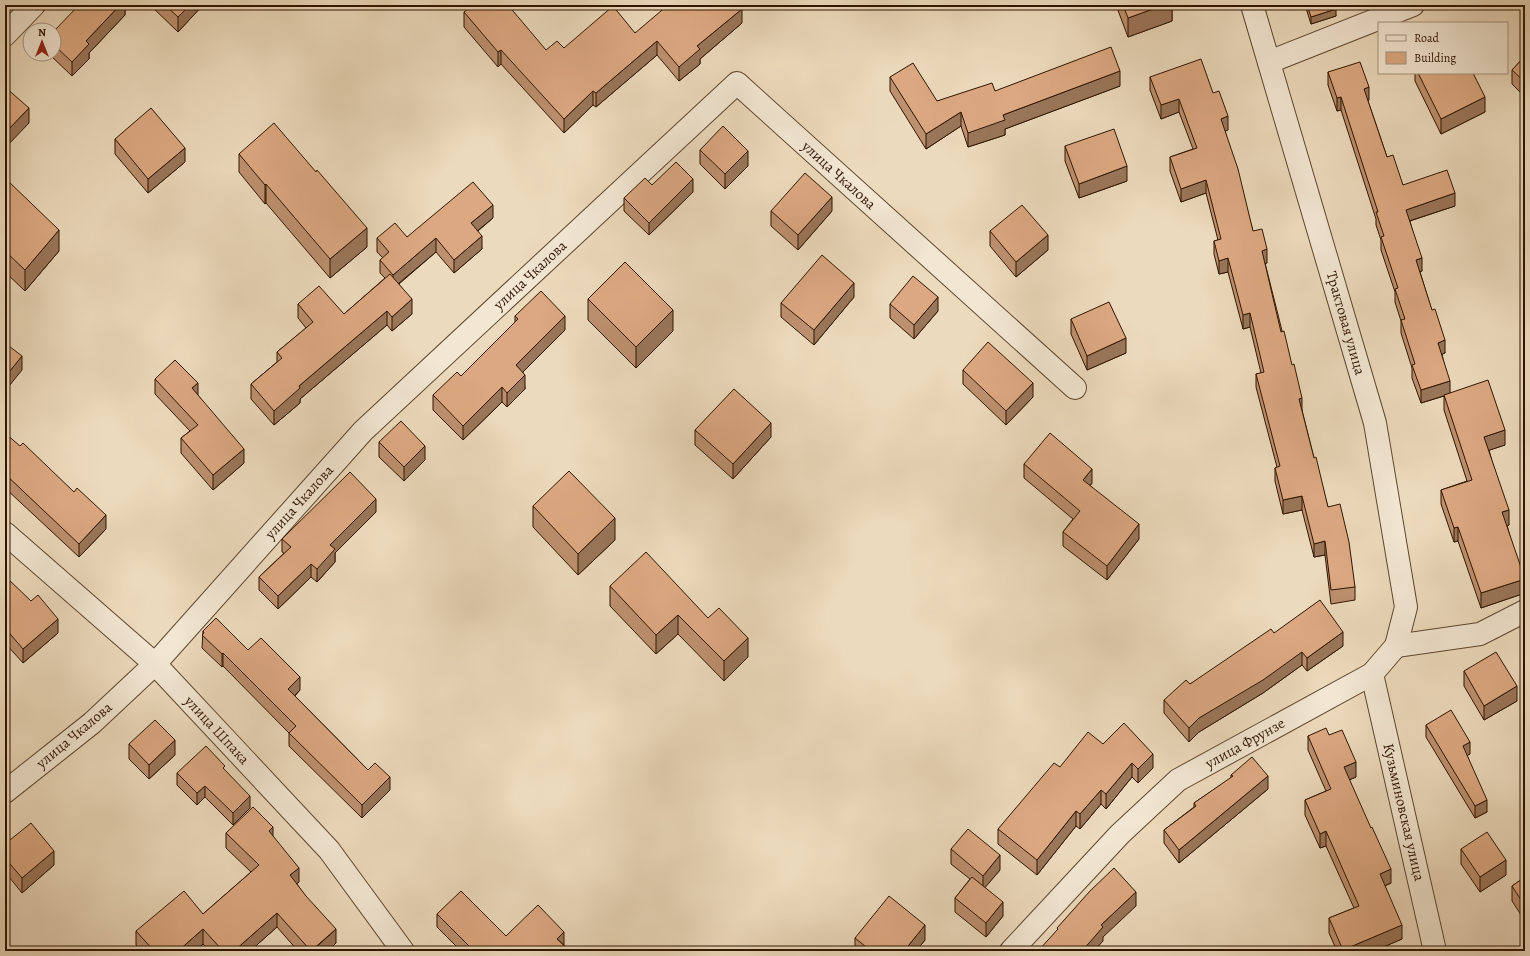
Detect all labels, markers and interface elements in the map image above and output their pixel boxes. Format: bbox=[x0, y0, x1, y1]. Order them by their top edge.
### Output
north arrow bbox=[22, 22, 62, 62]
legend bbox=[1378, 22, 1508, 74]
text: N bbox=[38, 25, 46, 40]
text: Road bbox=[1414, 30, 1440, 46]
text: Building bbox=[1414, 50, 1456, 66]
street label: улица Чкалова bbox=[797, 136, 881, 214]
street label: улица Чкалова bbox=[488, 236, 571, 315]
street label: Трактовая улица bbox=[1322, 269, 1370, 377]
street label: улица Чкалова bbox=[260, 460, 338, 544]
street label: улица Шпака bbox=[179, 691, 254, 769]
street label: улица Чкалова bbox=[31, 697, 116, 773]
street label: улица Фрунзе bbox=[1201, 713, 1289, 774]
street label: Кузьминовская улица bbox=[1378, 741, 1430, 883]

